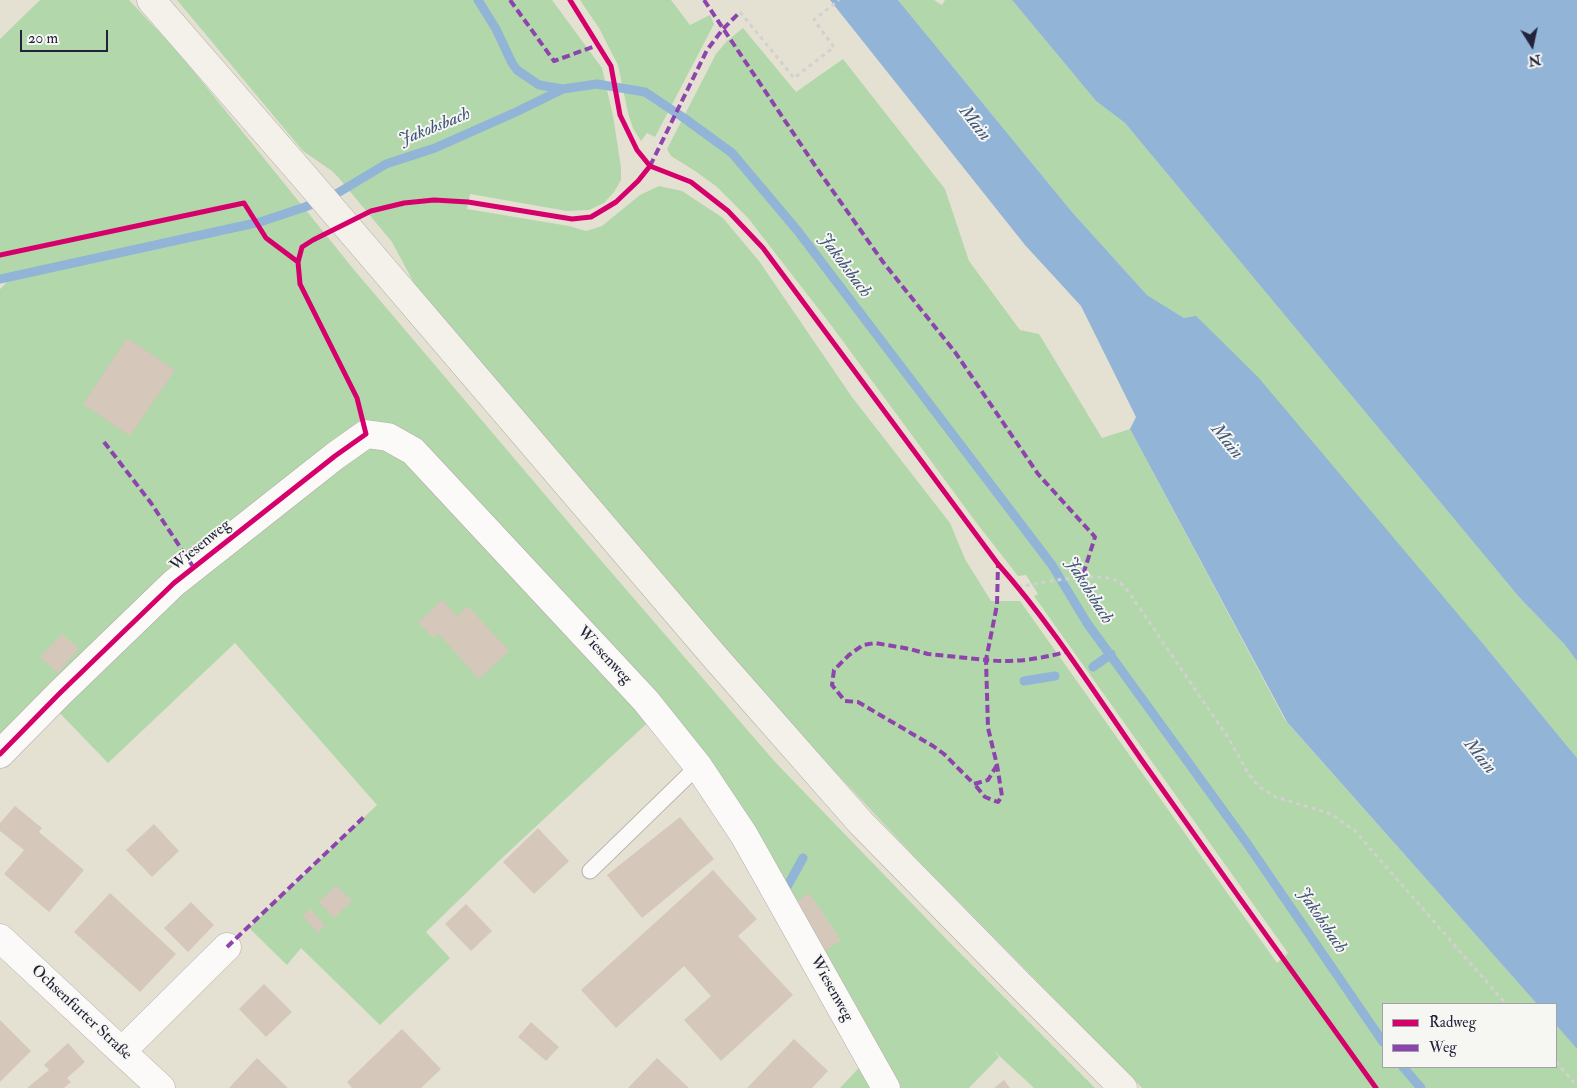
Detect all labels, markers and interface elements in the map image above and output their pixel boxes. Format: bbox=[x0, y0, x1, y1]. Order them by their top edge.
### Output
scale bar bbox=[22, 20, 110, 52]
north arrow bbox=[1507, 20, 1557, 70]
text: 20 m bbox=[28, 29, 58, 48]
text: N bbox=[1527, 51, 1542, 70]
water label: Main bbox=[953, 102, 995, 146]
water label: Jakobsbach bbox=[396, 104, 474, 152]
water label: Jakobsbach bbox=[813, 229, 875, 303]
water label: Main bbox=[1205, 420, 1247, 464]
street label: Wiesenweg bbox=[167, 516, 235, 576]
water label: Jakobsbach bbox=[1059, 553, 1117, 629]
street label: Wiesenweg bbox=[573, 623, 635, 689]
water label: Main bbox=[1458, 735, 1500, 779]
water label: Jakobsbach bbox=[1291, 884, 1351, 958]
street label: Wiesenweg bbox=[805, 953, 857, 1025]
street label: Ochsenfurter Straße bbox=[27, 961, 135, 1065]
legend bbox=[1382, 1003, 1557, 1068]
text: Radweg bbox=[1429, 1013, 1476, 1032]
text: Weg bbox=[1429, 1038, 1457, 1057]

